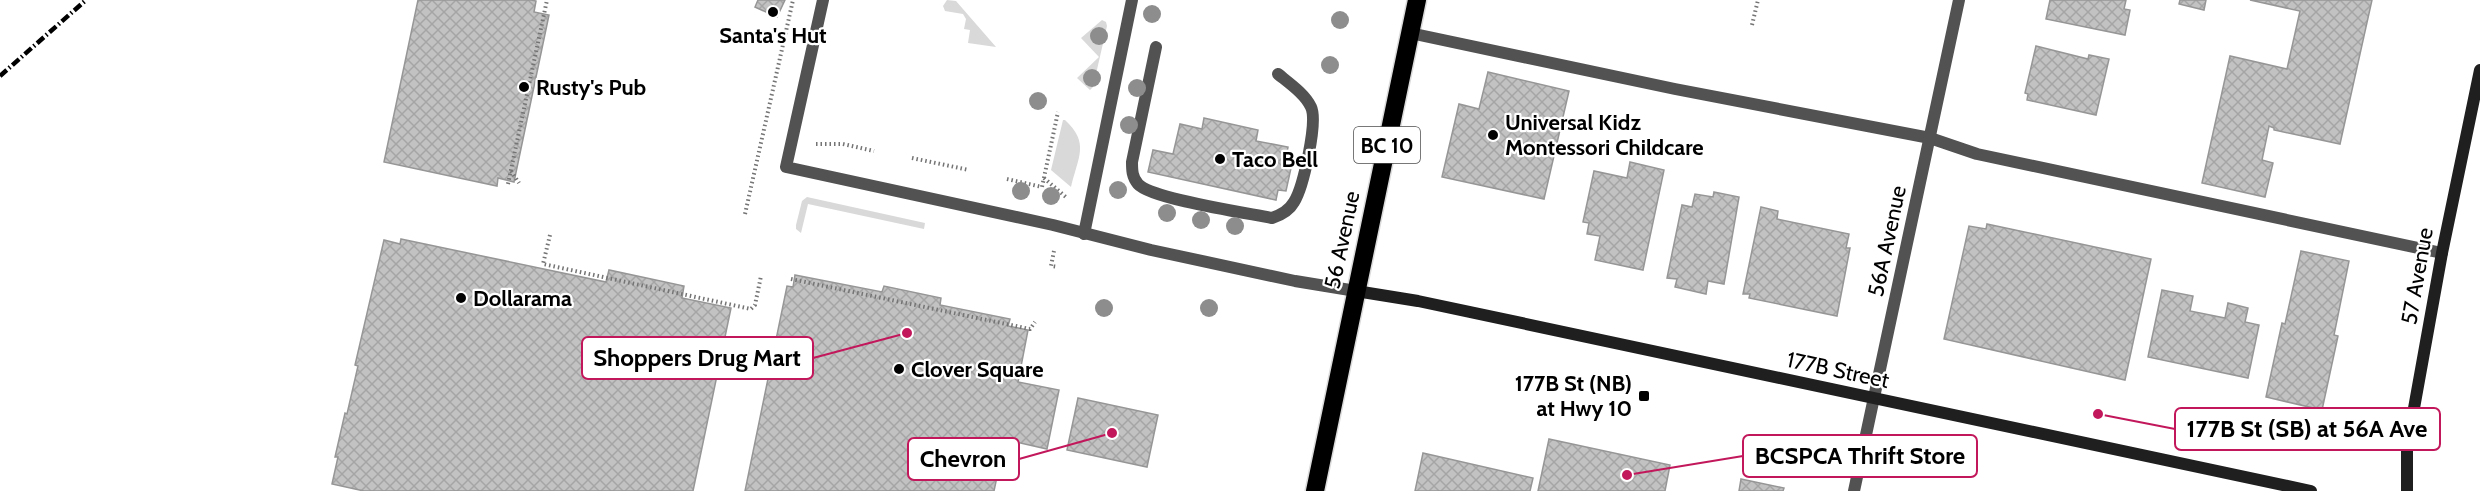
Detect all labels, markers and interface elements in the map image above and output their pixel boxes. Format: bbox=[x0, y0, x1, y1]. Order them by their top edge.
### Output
marker: Santa's Hut bbox=[766, 5, 780, 19]
place label: Santa's Hut bbox=[719, 22, 827, 49]
place label: Rusty's Pub bbox=[536, 74, 646, 101]
marker: Rusty's Pub bbox=[517, 80, 531, 94]
place label: Universal Kidz Montessori Childcare bbox=[1505, 109, 1704, 161]
road number: BC 10 bbox=[1354, 127, 1420, 163]
marker: Universal Kidz Montessori Childcare bbox=[1486, 128, 1500, 142]
place label: Taco Bell bbox=[1232, 146, 1318, 173]
marker: Taco Bell bbox=[1213, 152, 1227, 166]
street label: 56A Avenue bbox=[1862, 183, 1912, 299]
street label: 56 Avenue bbox=[1318, 189, 1366, 291]
street label: 57 Avenue bbox=[2395, 226, 2439, 326]
place label: Dollarama bbox=[473, 285, 572, 312]
marker: Dollarama bbox=[454, 291, 468, 305]
callout: Shoppers Drug Mart bbox=[582, 337, 813, 379]
text: Shoppers Drug Mart bbox=[593, 343, 801, 372]
street label: 177B Street bbox=[1784, 346, 1892, 394]
place label: Clover Square bbox=[911, 356, 1044, 383]
marker: Clover Square bbox=[892, 362, 906, 376]
place label: 177B St (NB) at Hwy 10 bbox=[1515, 370, 1632, 422]
marker: 177B St (NB) at Hwy 10 bbox=[1637, 389, 1651, 403]
callout: 177B St (SB) at 56A Ave bbox=[2175, 408, 2440, 450]
text: 177B St (SB) at 56A Ave bbox=[2187, 414, 2427, 443]
callout: BCSPCA Thrift Store bbox=[1743, 435, 1977, 477]
callout: Chevron bbox=[908, 438, 1019, 480]
text: BCSPCA Thrift Store bbox=[1755, 441, 1965, 470]
text: Chevron bbox=[920, 444, 1006, 473]

